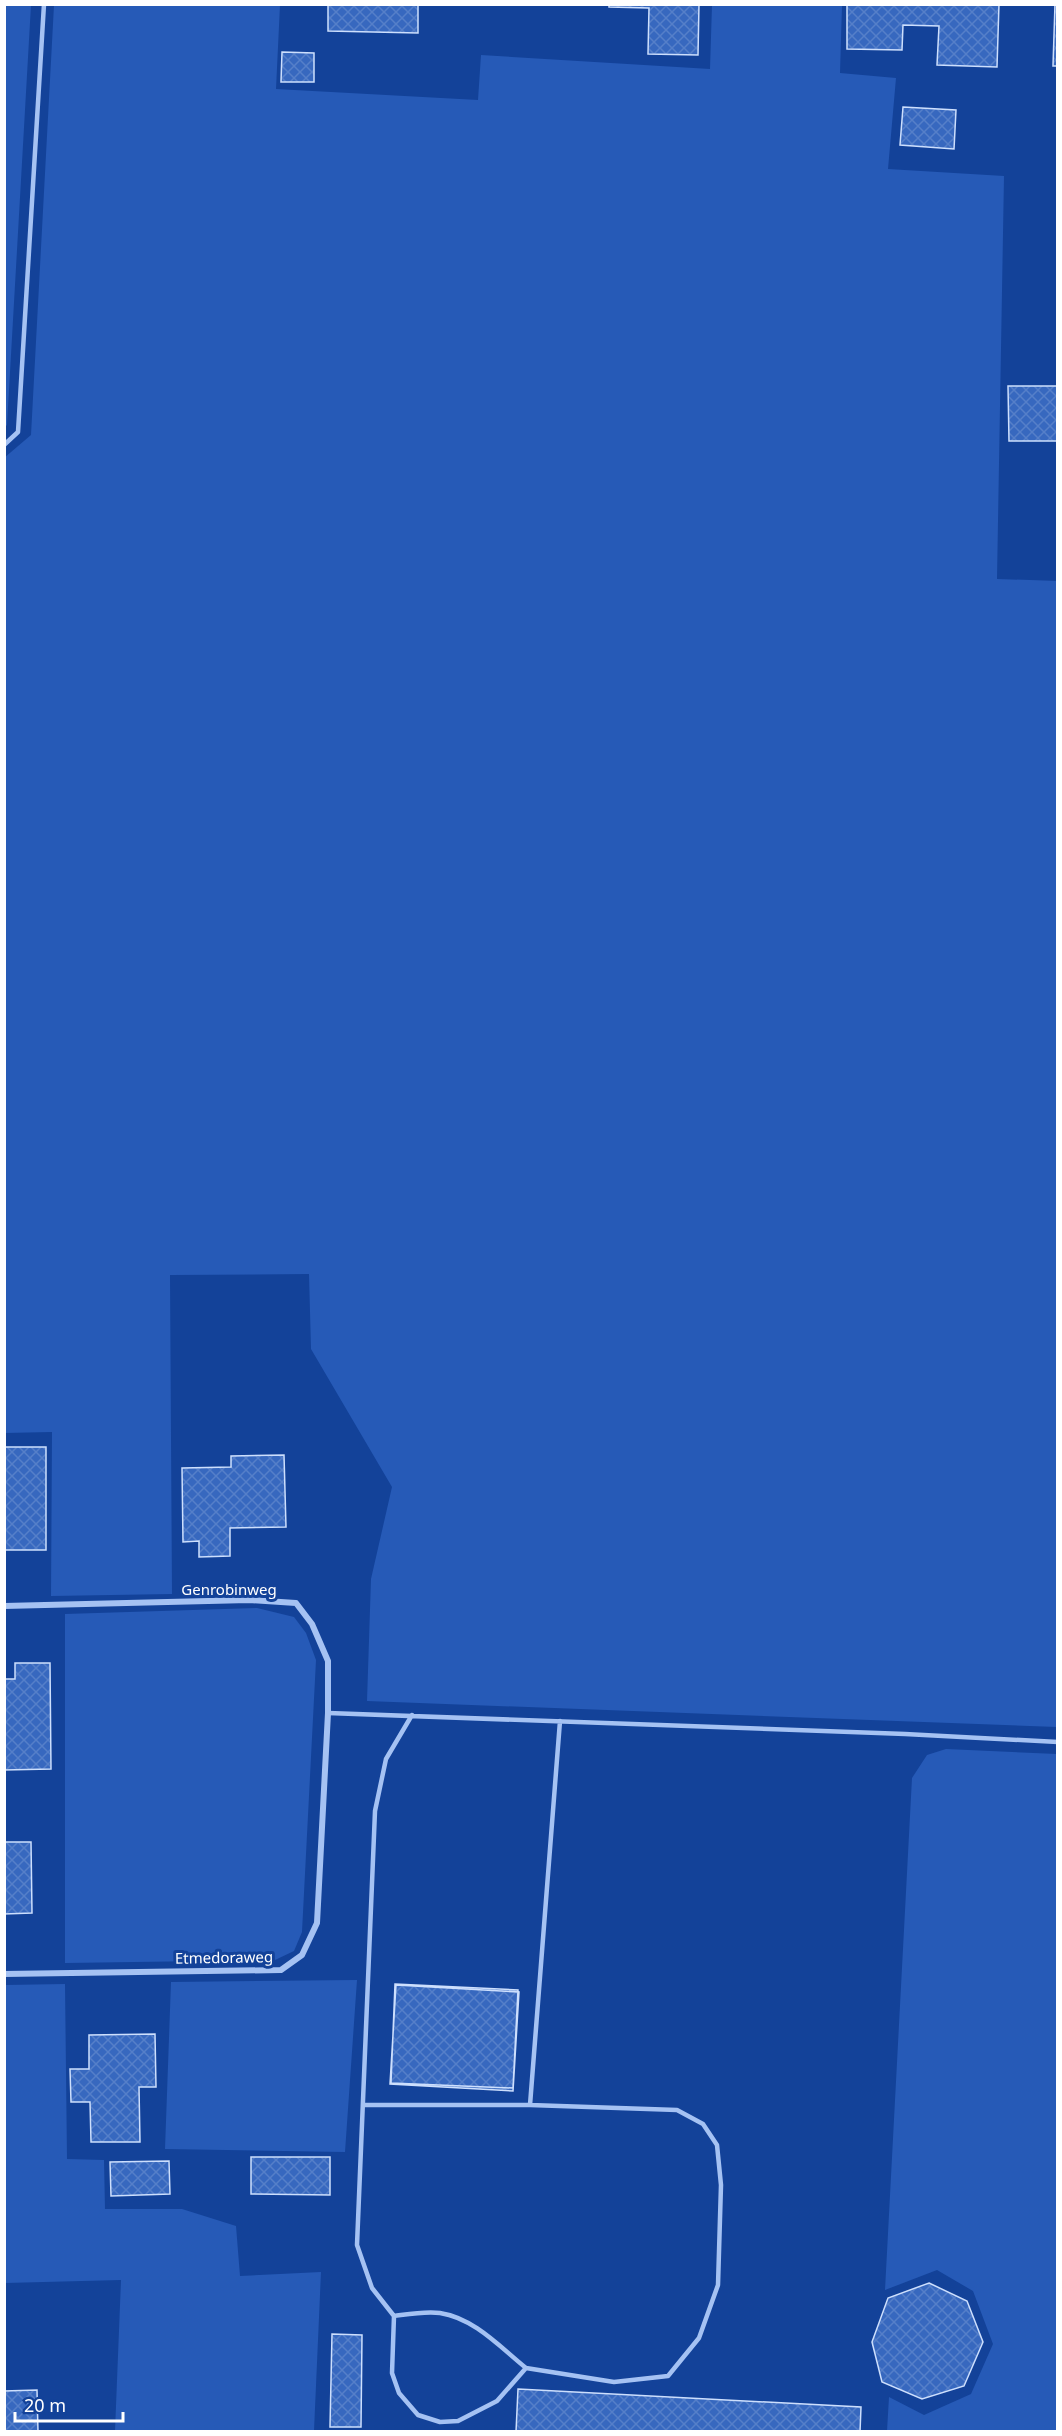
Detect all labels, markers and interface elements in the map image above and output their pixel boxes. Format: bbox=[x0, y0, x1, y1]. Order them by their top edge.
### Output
street label: Genrobinweg bbox=[181, 1579, 277, 1599]
street label: Etmedoraweg bbox=[175, 1946, 273, 1968]
scale bar bbox=[15, 2385, 123, 2423]
text: 20 m bbox=[24, 2393, 66, 2417]

